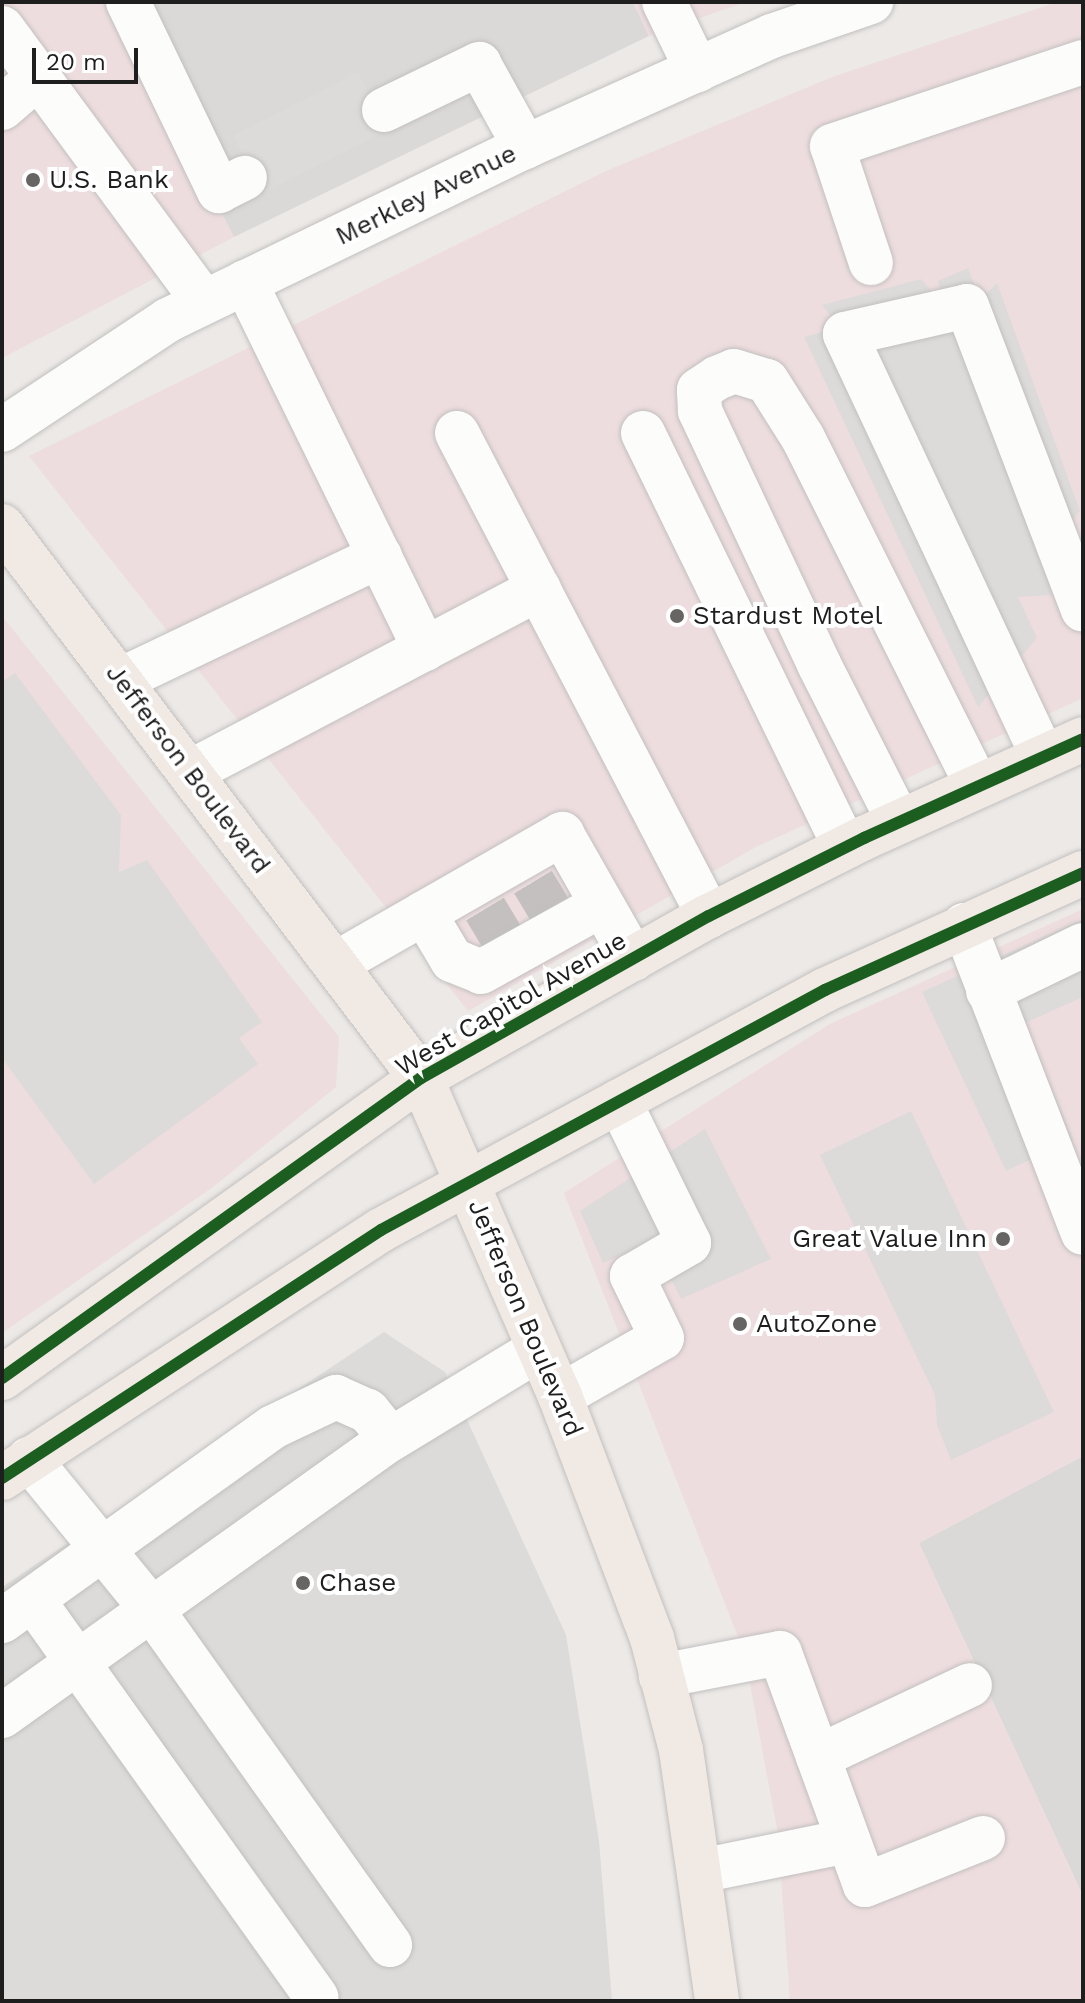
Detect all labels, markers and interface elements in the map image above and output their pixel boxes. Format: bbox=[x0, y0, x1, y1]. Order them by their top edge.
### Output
scale bar bbox=[36, 32, 142, 82]
text: 20 m bbox=[46, 48, 106, 76]
street label: Merkley Avenue bbox=[330, 137, 522, 253]
place label: U.S. Bank bbox=[49, 164, 169, 196]
marker: U.S. Bank bbox=[24, 171, 42, 189]
place label: Stardust Motel bbox=[693, 600, 882, 632]
marker: Stardust Motel bbox=[668, 607, 686, 625]
street label: Jefferson Boulevard bbox=[99, 658, 277, 880]
street label: West Capitol Avenue bbox=[389, 925, 633, 1083]
street label: Jefferson Boulevard bbox=[461, 1195, 589, 1441]
place label: Great Value Inn bbox=[791, 1223, 987, 1255]
marker: Great Value Inn bbox=[994, 1230, 1012, 1248]
place label: AutoZone bbox=[756, 1308, 877, 1340]
marker: AutoZone bbox=[731, 1315, 749, 1333]
place label: Chase bbox=[319, 1567, 396, 1599]
marker: Chase bbox=[294, 1574, 312, 1592]

